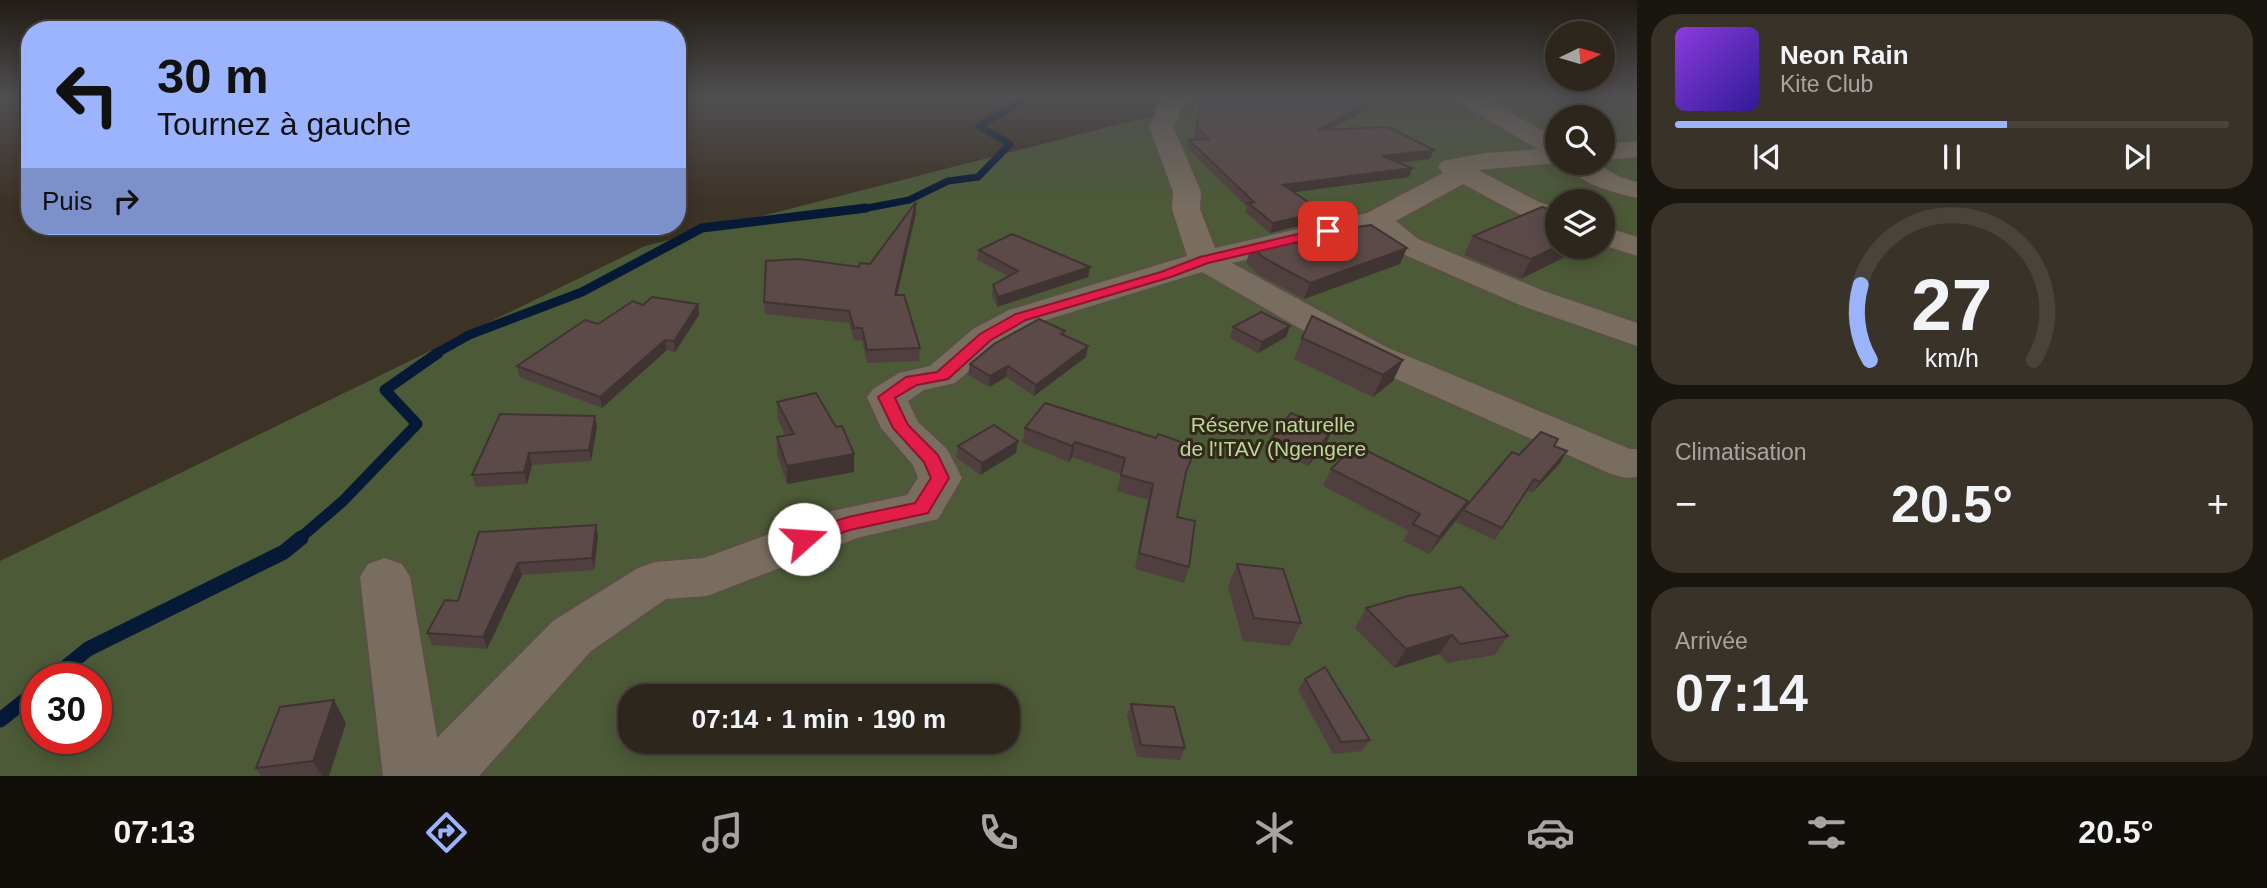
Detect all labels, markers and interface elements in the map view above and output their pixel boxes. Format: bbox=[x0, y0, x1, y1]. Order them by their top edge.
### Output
north arrow bbox=[1545, 21, 1615, 91]
map controls bbox=[1545, 21, 1615, 259]
text: Neon Rain bbox=[1780, 40, 1909, 70]
icon: left bbox=[42, 49, 133, 140]
text: 30 m bbox=[157, 49, 269, 103]
text: Kite Club bbox=[1780, 71, 1873, 97]
button: search bbox=[1545, 105, 1615, 175]
text: Tournez à gauche bbox=[157, 106, 411, 142]
icon: previous bbox=[1748, 138, 1786, 176]
icon: pause bbox=[1933, 138, 1971, 176]
icon: next bbox=[2118, 138, 2156, 176]
icon: right bbox=[107, 182, 145, 220]
text: Puis bbox=[42, 186, 93, 216]
button: layers bbox=[1545, 189, 1615, 259]
pin bbox=[1298, 201, 1358, 261]
icon: arrive bbox=[1309, 212, 1347, 250]
text: 27 bbox=[1912, 264, 1992, 345]
text: km/h bbox=[1925, 343, 1979, 371]
park label: Réserve naturelle de l'ITAV (Ngengere bbox=[1180, 413, 1366, 460]
text: Climatisation bbox=[1675, 439, 1807, 465]
text: 20.5° bbox=[1891, 475, 2013, 533]
text: − bbox=[1675, 483, 1697, 525]
text: + bbox=[2207, 483, 2229, 525]
position arrow bbox=[767, 502, 841, 576]
text: Arrivée bbox=[1675, 628, 1748, 654]
speed limit sign: 30 bbox=[21, 663, 112, 754]
text: 07:14 bbox=[1675, 664, 1808, 722]
text: 07:14 · 1 min · 190 m bbox=[692, 704, 946, 734]
icon: directions bbox=[422, 808, 471, 857]
icon: music bbox=[698, 808, 747, 857]
icon: phone bbox=[974, 808, 1023, 857]
icon: climate bbox=[1250, 808, 1299, 857]
icon: car bbox=[1526, 808, 1575, 857]
icon: filters bbox=[1802, 808, 1851, 857]
text: 07:13 bbox=[114, 814, 195, 850]
text: 20.5° bbox=[2078, 814, 2153, 850]

